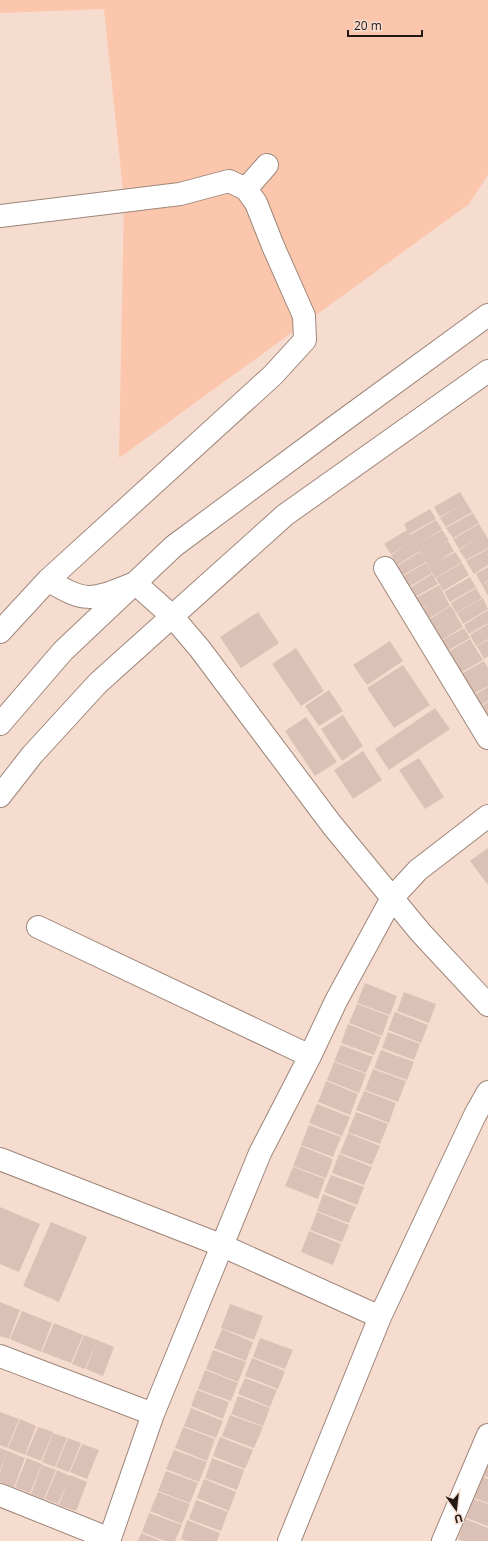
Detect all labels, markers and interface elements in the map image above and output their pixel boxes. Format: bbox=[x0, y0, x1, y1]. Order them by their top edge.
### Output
scale bar bbox=[348, 12, 422, 38]
text: 20 m bbox=[354, 17, 382, 34]
north arrow bbox=[436, 1489, 476, 1529]
text: U bbox=[453, 1511, 465, 1527]

